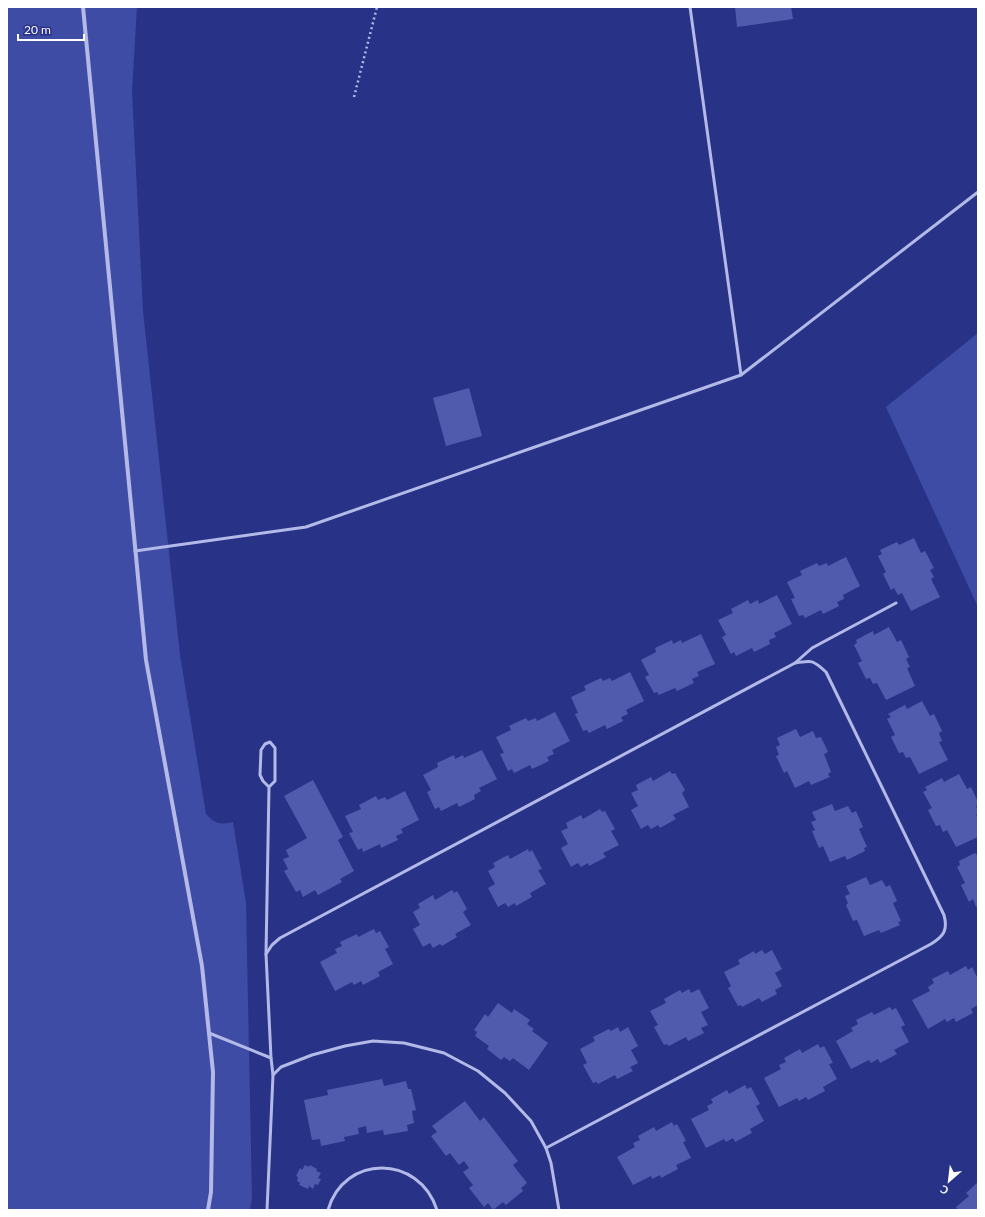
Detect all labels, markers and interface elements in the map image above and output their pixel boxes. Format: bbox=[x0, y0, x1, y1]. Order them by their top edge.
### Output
scale bar bbox=[18, 16, 84, 42]
text: 20 m bbox=[24, 22, 51, 37]
north arrow bbox=[929, 1161, 969, 1201]
text: С bbox=[937, 1182, 950, 1198]

